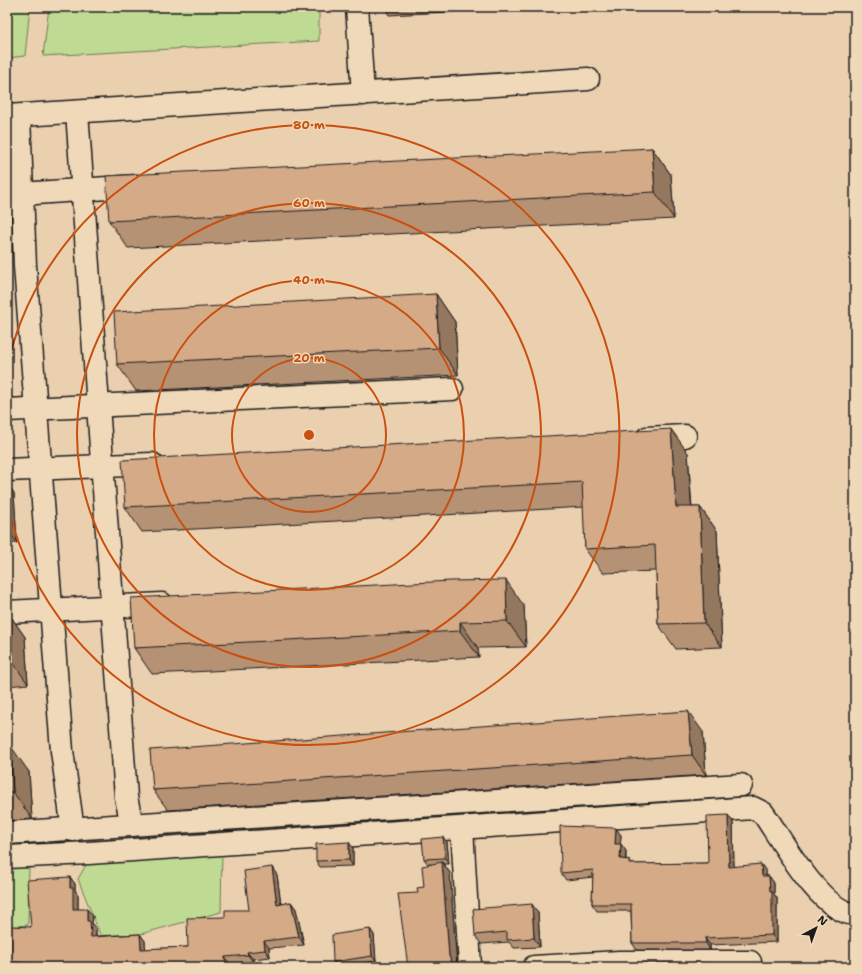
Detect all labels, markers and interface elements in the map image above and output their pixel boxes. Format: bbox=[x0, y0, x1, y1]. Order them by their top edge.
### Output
text: 80 m bbox=[293, 117, 325, 133]
text: 60 m bbox=[293, 195, 325, 211]
text: 40 m bbox=[293, 272, 325, 288]
text: 20 m bbox=[293, 350, 325, 366]
centre of rings bbox=[302, 428, 316, 442]
north arrow bbox=[796, 908, 836, 948]
text: N bbox=[814, 912, 831, 930]

